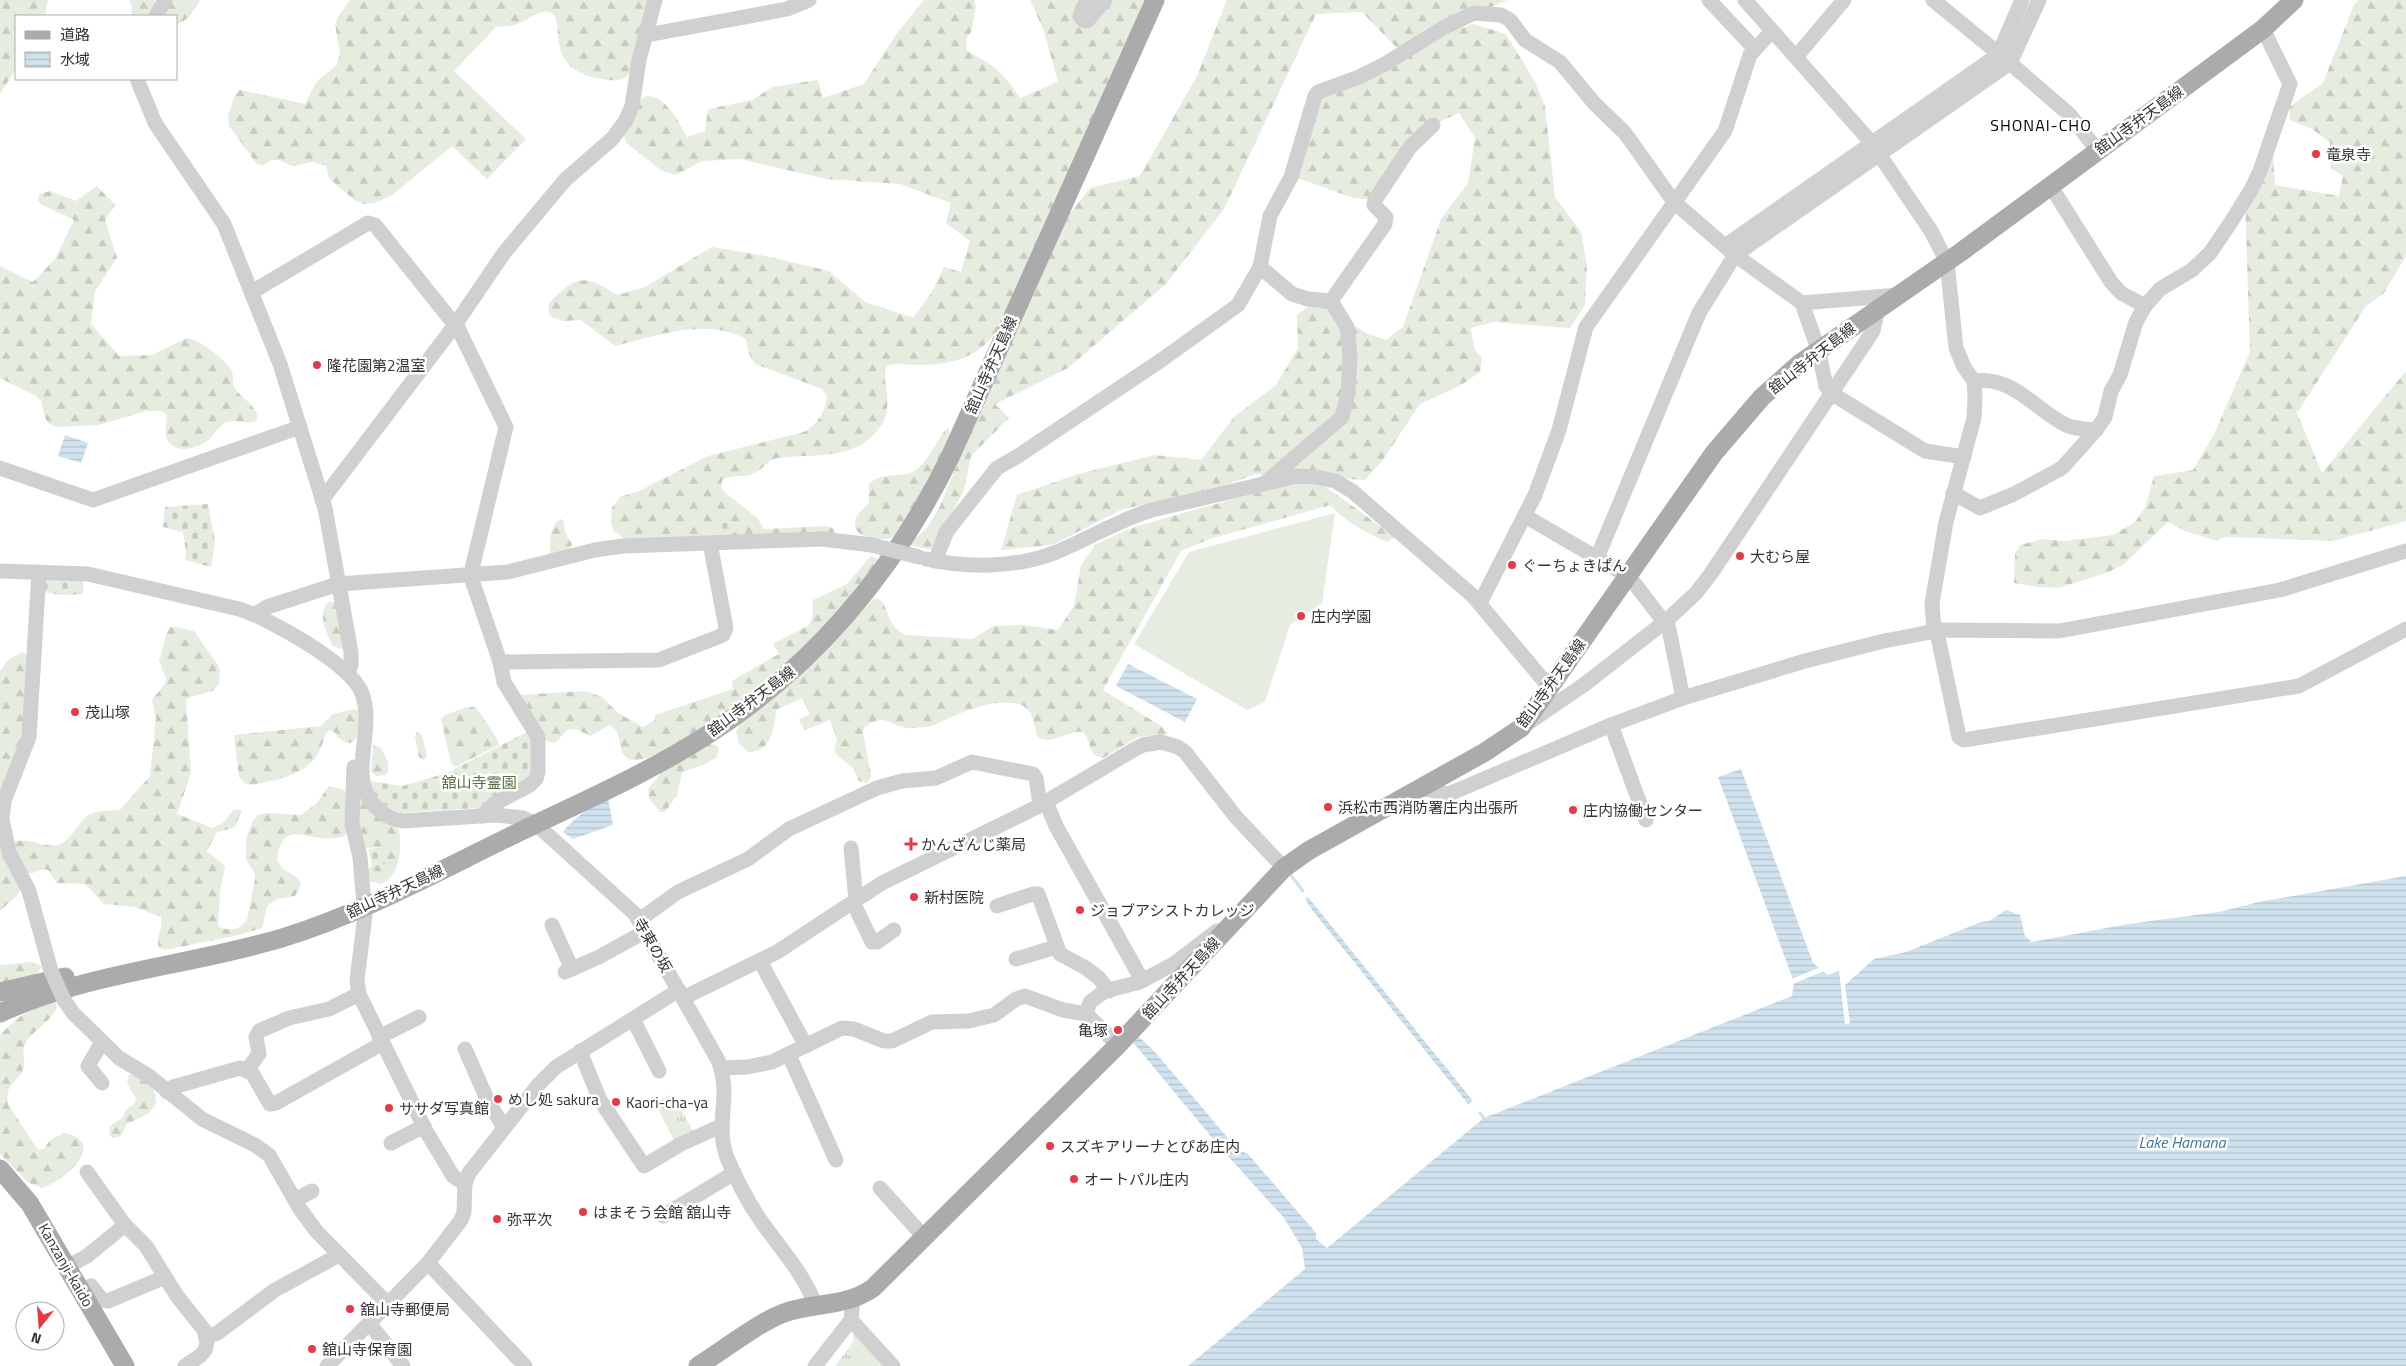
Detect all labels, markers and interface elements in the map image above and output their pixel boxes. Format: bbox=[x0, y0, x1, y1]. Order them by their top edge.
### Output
legend bbox=[15, 15, 178, 80]
text: 道路 bbox=[60, 23, 90, 46]
text: 水域 bbox=[60, 48, 90, 71]
street label: 舘山寺弁天島線 bbox=[2090, 80, 2188, 160]
district label: SHONAI-CHO bbox=[1990, 113, 2092, 137]
place label: 竜泉寺 bbox=[2326, 143, 2371, 166]
marker: 竜泉寺 bbox=[2310, 148, 2322, 160]
street label: 舘山寺弁天島線 bbox=[959, 312, 1023, 418]
street label: 舘山寺弁天島線 bbox=[1764, 317, 1860, 399]
place label: 隆花園第2温室 bbox=[327, 354, 425, 377]
marker: 隆花園第2温室 bbox=[311, 359, 323, 371]
place label: 大むら屋 bbox=[1750, 545, 1810, 568]
marker: 大むら屋 bbox=[1734, 550, 1746, 562]
place label: ぐーちょきぱん bbox=[1522, 554, 1627, 577]
marker: ぐーちょきぱん bbox=[1506, 559, 1518, 571]
place label: 庄内学園 bbox=[1311, 605, 1371, 628]
marker: 庄内学園 bbox=[1295, 610, 1307, 622]
street label: 舘山寺弁天島線 bbox=[1511, 634, 1591, 732]
street label: 舘山寺弁天島線 bbox=[702, 660, 800, 742]
place label: 茂山塚 bbox=[85, 701, 130, 724]
marker: 茂山塚 bbox=[69, 706, 81, 718]
park label: 舘山寺霊園 bbox=[441, 771, 517, 794]
place label: 浜松市西消防署庄内出張所 bbox=[1338, 796, 1518, 819]
place label: 庄内協働センター bbox=[1583, 799, 1703, 822]
marker: 浜松市西消防署庄内出張所 bbox=[1322, 801, 1334, 813]
marker: 庄内協働センター bbox=[1567, 804, 1579, 816]
place label: かんざんじ薬局 bbox=[921, 833, 1026, 856]
marker: かんざんじ薬局 bbox=[905, 838, 917, 850]
street label: 舘山寺弁天島線 bbox=[343, 858, 447, 924]
place label: 新村医院 bbox=[924, 886, 984, 909]
marker: 新村医院 bbox=[908, 891, 920, 903]
place label: ジョブアシストカレッジ bbox=[1090, 899, 1254, 922]
marker: ジョブアシストカレッジ bbox=[1074, 904, 1086, 916]
street label: 寺東の坂 bbox=[628, 913, 678, 977]
street label: 舘山寺弁天島線 bbox=[1137, 932, 1225, 1024]
place label: 亀塚 bbox=[1078, 1019, 1108, 1042]
marker: 亀塚 bbox=[1112, 1024, 1124, 1036]
place label: めし処 sakura bbox=[508, 1088, 599, 1111]
place label: Kaori-cha-ya bbox=[626, 1091, 709, 1114]
marker: めし処 sakura bbox=[492, 1093, 504, 1105]
marker: Kaori-cha-ya bbox=[610, 1096, 622, 1108]
place label: ササダ写真館 bbox=[399, 1097, 489, 1120]
marker: ササダ写真館 bbox=[383, 1102, 395, 1114]
water label: Lake Hamana bbox=[2139, 1130, 2226, 1154]
place label: スズキアリーナとぴあ庄内 bbox=[1060, 1135, 1240, 1158]
marker: スズキアリーナとぴあ庄内 bbox=[1044, 1140, 1056, 1152]
place label: オートパル庄内 bbox=[1084, 1168, 1189, 1191]
marker: オートパル庄内 bbox=[1068, 1173, 1080, 1185]
place label: はまそう会館 舘山寺 bbox=[593, 1201, 731, 1224]
marker: はまそう会館 舘山寺 bbox=[577, 1206, 589, 1218]
place label: 弥平次 bbox=[507, 1208, 552, 1231]
marker: 弥平次 bbox=[491, 1213, 503, 1225]
street label: Kanzanji-kaido bbox=[33, 1219, 99, 1311]
place label: 舘山寺郵便局 bbox=[360, 1298, 450, 1321]
north arrow bbox=[15, 1301, 65, 1351]
marker: 舘山寺郵便局 bbox=[344, 1303, 356, 1315]
text: N bbox=[28, 1327, 44, 1350]
place label: 舘山寺保育園 bbox=[322, 1338, 412, 1361]
marker: 舘山寺保育園 bbox=[306, 1343, 318, 1355]

